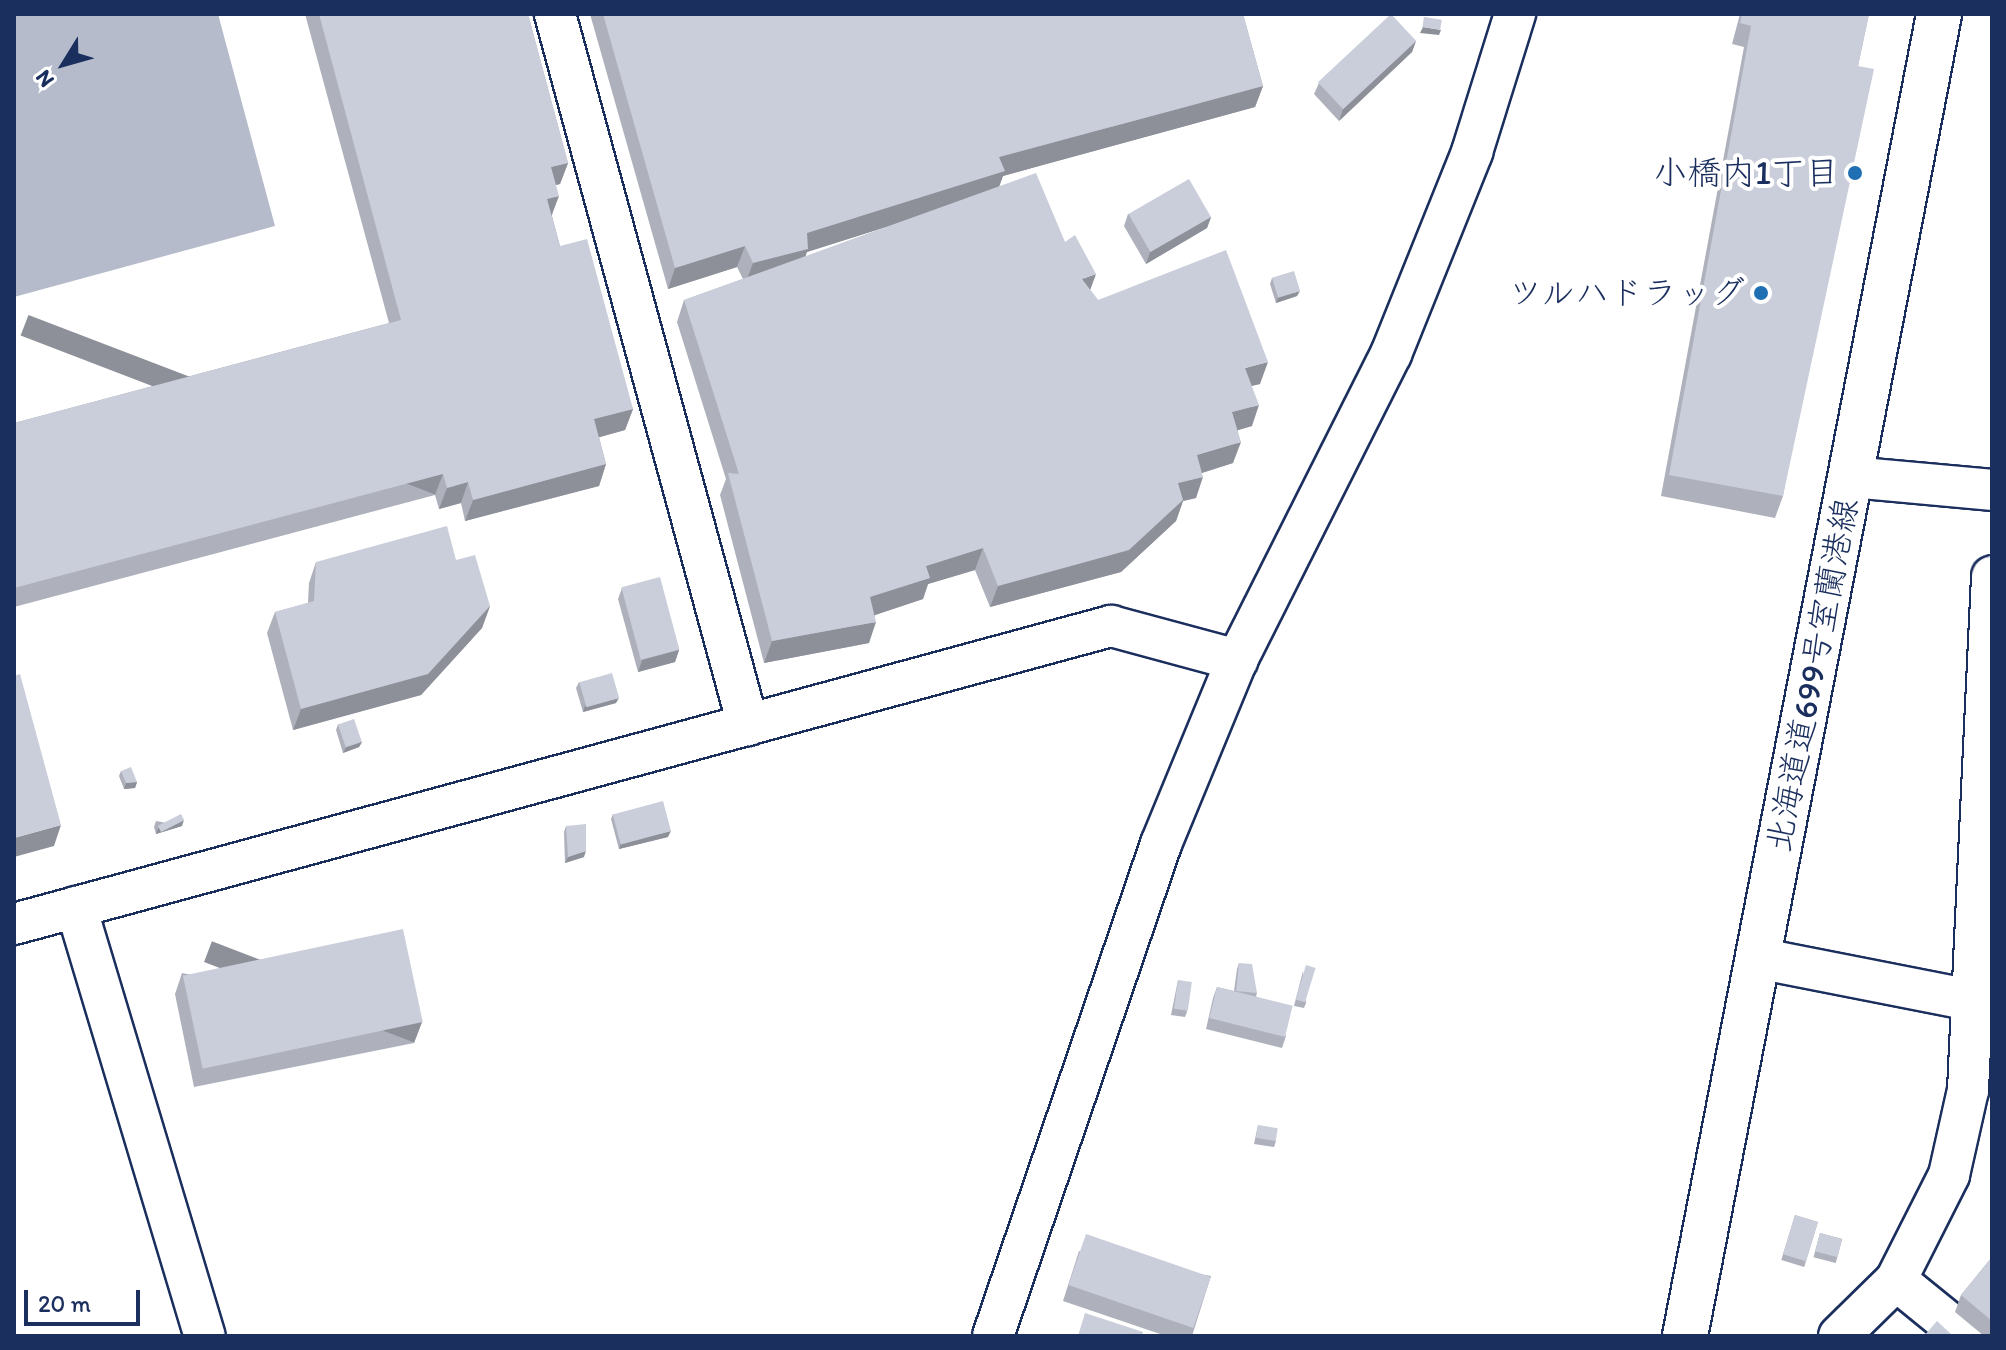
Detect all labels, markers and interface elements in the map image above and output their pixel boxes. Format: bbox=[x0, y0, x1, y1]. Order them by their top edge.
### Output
north arrow bbox=[24, 24, 104, 104]
text: N bbox=[29, 65, 60, 93]
place label: 小橋内1丁目 bbox=[1653, 153, 1839, 193]
marker: 小橋内1丁目 bbox=[1846, 164, 1864, 182]
place label: ツルハドラッグ bbox=[1507, 273, 1745, 313]
marker: ツルハドラッグ bbox=[1752, 284, 1770, 302]
street label: 北海道道699号室蘭港線 bbox=[1758, 495, 1866, 855]
scale bar bbox=[28, 1274, 144, 1324]
text: 20 m bbox=[38, 1289, 91, 1318]

